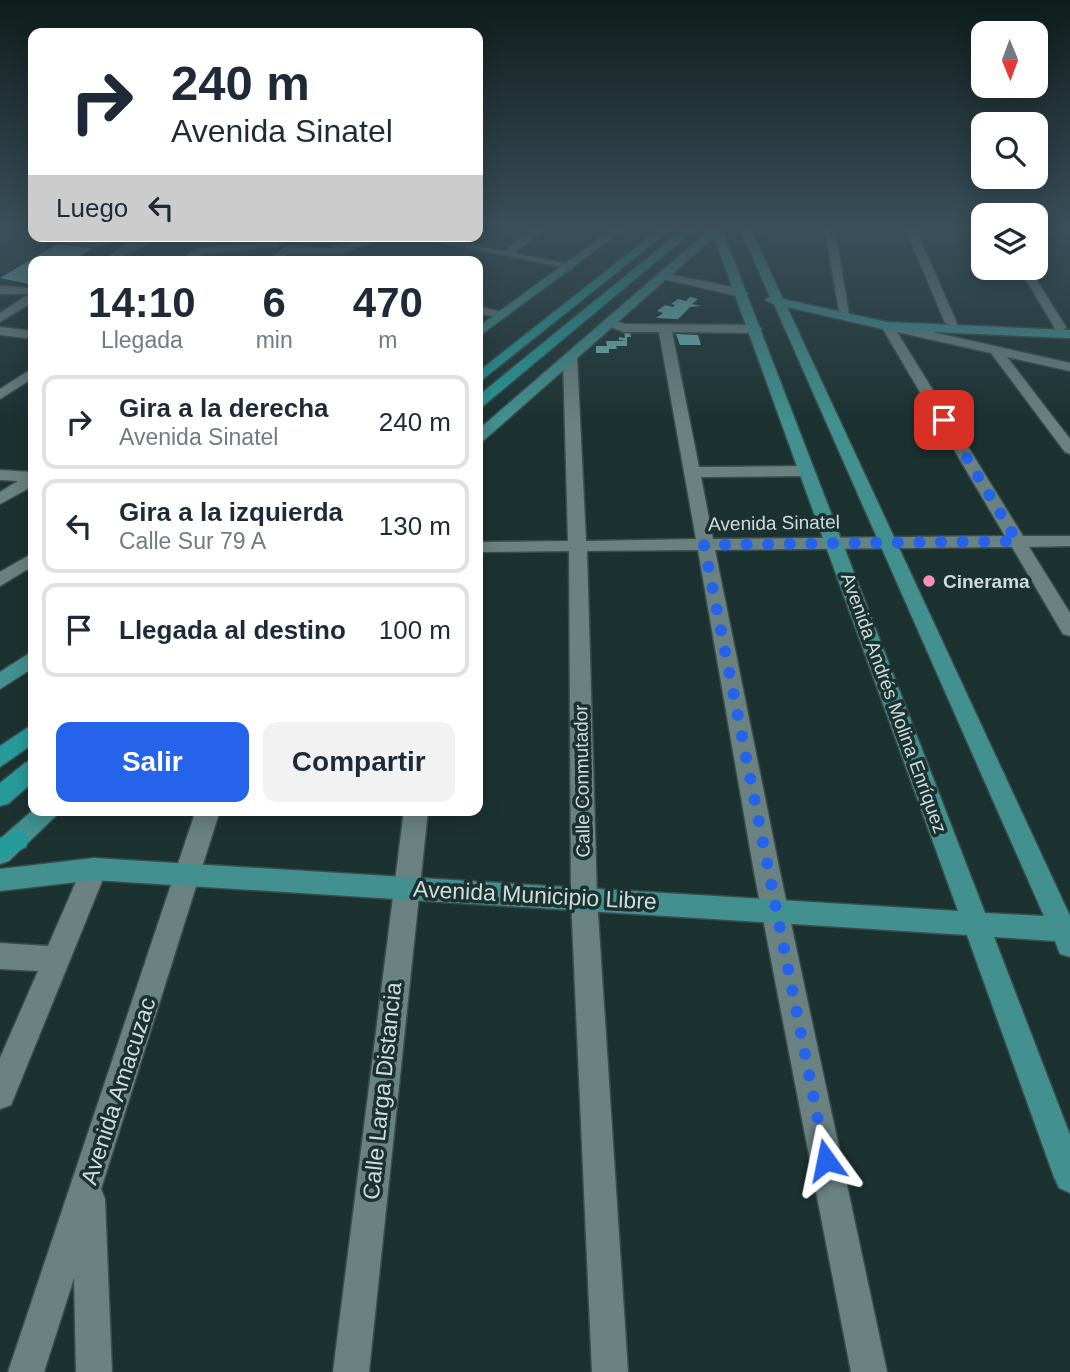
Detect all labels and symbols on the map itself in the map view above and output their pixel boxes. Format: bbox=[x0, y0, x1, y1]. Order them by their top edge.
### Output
north arrow bbox=[971, 21, 1048, 98]
pin bbox=[914, 390, 974, 450]
street label: Avenida Sinatel bbox=[708, 511, 840, 535]
street label: Avenida Andrés Molina Enríquez bbox=[837, 570, 951, 836]
place label: Cinerama bbox=[943, 571, 1030, 592]
marker: Cinerama bbox=[921, 573, 937, 589]
street label: Calle Conmutador bbox=[570, 704, 594, 858]
street label: Avenida Municipio Libre bbox=[413, 876, 657, 914]
street label: Calle Larga Distancia bbox=[358, 981, 406, 1201]
street label: Avenida Amacuzac bbox=[75, 994, 161, 1188]
position arrow bbox=[789, 1123, 863, 1197]

